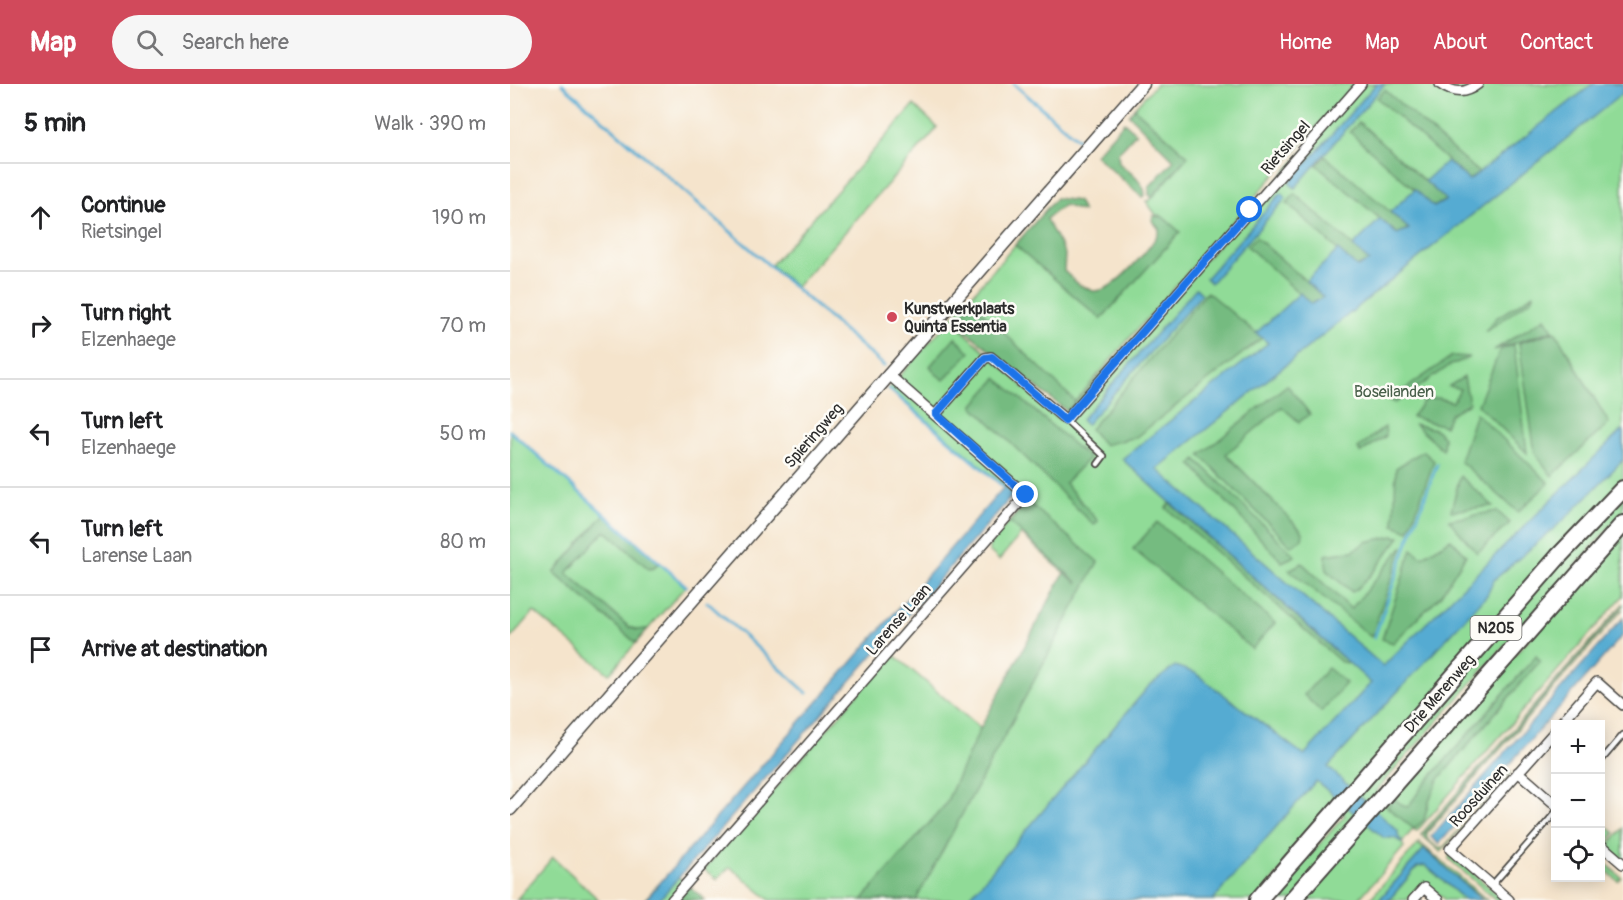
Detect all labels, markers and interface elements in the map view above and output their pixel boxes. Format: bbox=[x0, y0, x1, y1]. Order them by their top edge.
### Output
search box bbox=[112, 15, 532, 69]
text: Map bbox=[30, 25, 76, 60]
icon: search bbox=[133, 26, 166, 59]
text: Search here bbox=[181, 28, 289, 56]
text: Home bbox=[1279, 29, 1332, 56]
text: Map bbox=[1365, 29, 1400, 56]
text: About bbox=[1433, 29, 1487, 56]
text: Contact bbox=[1520, 29, 1593, 56]
text: 5 min bbox=[24, 107, 86, 139]
text: Walk · 390 m bbox=[374, 111, 486, 136]
street label: Rietsingel bbox=[1257, 117, 1315, 179]
text: Continue bbox=[81, 191, 165, 219]
route start bbox=[1236, 196, 1262, 222]
icon: ahead bbox=[24, 201, 57, 234]
text: 190 m bbox=[432, 205, 486, 230]
text: Rietsingel bbox=[81, 219, 162, 244]
text: Turn right bbox=[81, 299, 171, 327]
place label: Kunstwerkplaats Quinta Essentia bbox=[904, 299, 1015, 337]
icon: right bbox=[24, 309, 57, 342]
marker: Kunstwerkplaats Quinta Essentia bbox=[885, 310, 899, 324]
text: 70 m bbox=[440, 313, 486, 338]
text: Elzenhaege bbox=[81, 327, 176, 352]
park label: Boseilanden bbox=[1354, 382, 1434, 402]
street label: Spieringweg bbox=[780, 399, 847, 472]
text: Turn left bbox=[81, 407, 163, 435]
icon: left bbox=[24, 417, 57, 450]
text: 50 m bbox=[439, 421, 486, 446]
text: Elzenhaege bbox=[81, 435, 176, 460]
route end bbox=[1012, 481, 1038, 507]
text: Turn left bbox=[81, 515, 163, 543]
icon: left bbox=[24, 525, 57, 558]
text: 80 m bbox=[440, 529, 486, 554]
text: Larense Laan bbox=[81, 543, 192, 568]
street label: Larense Laan bbox=[862, 579, 936, 660]
road number: N205 bbox=[1470, 616, 1522, 640]
icon: arrive bbox=[24, 633, 57, 666]
text: Arrive at destination bbox=[81, 635, 267, 663]
street label: Drie Merenweg bbox=[1400, 650, 1479, 737]
map controls bbox=[1551, 720, 1605, 882]
button: + bbox=[1551, 720, 1605, 774]
street label: Roosduinen bbox=[1445, 760, 1512, 831]
button: − bbox=[1551, 774, 1605, 828]
button: locate bbox=[1551, 828, 1605, 882]

